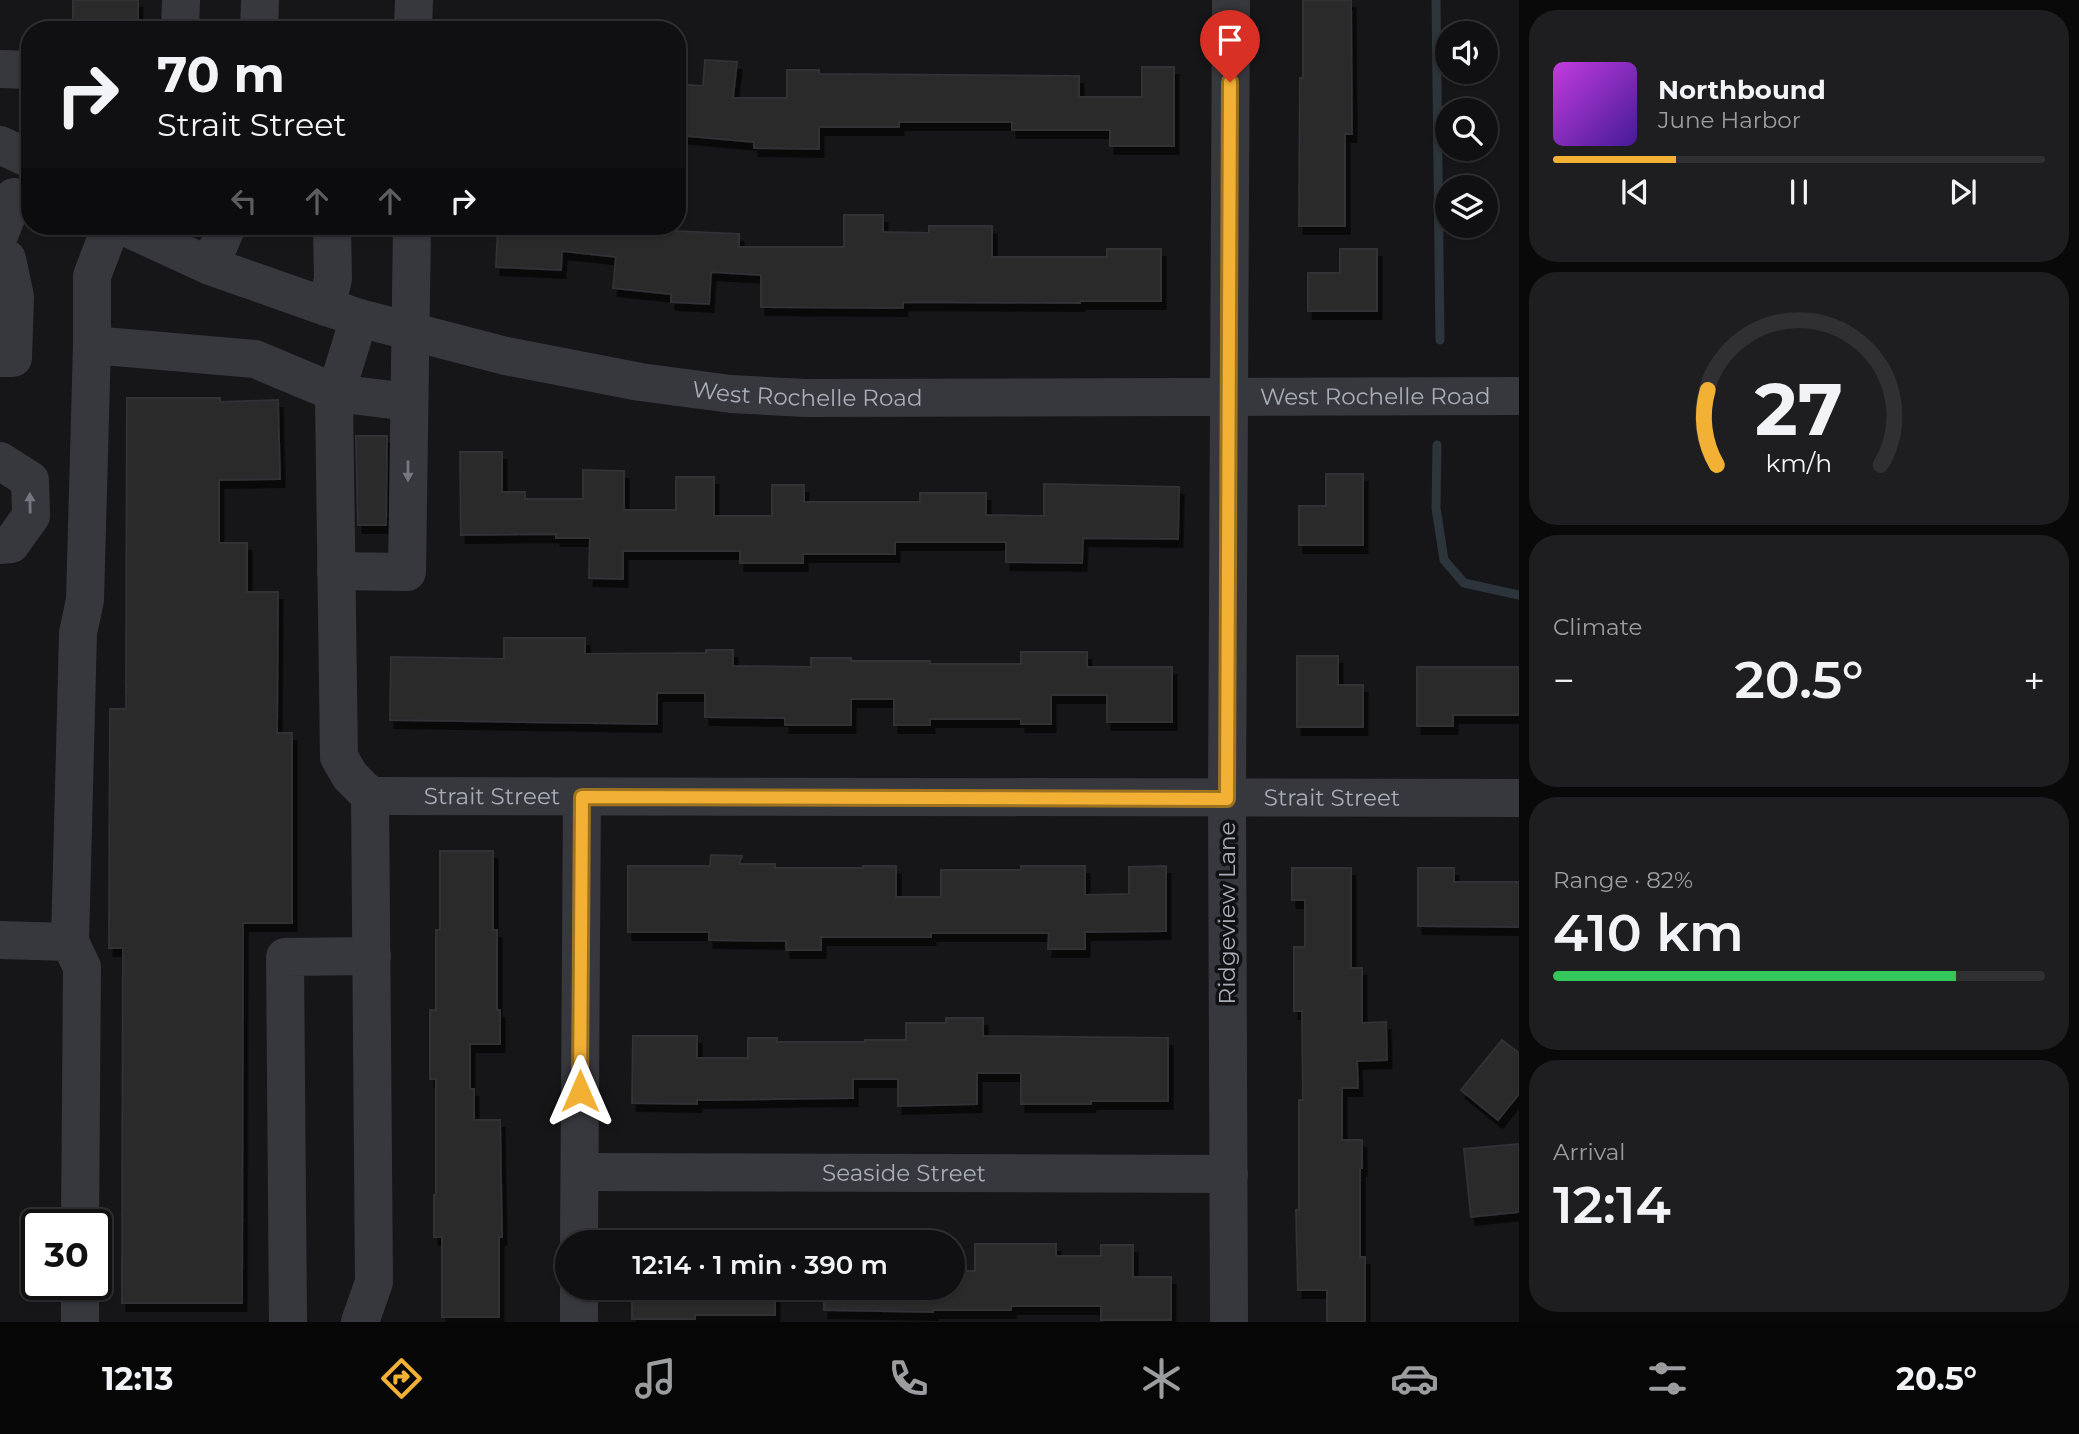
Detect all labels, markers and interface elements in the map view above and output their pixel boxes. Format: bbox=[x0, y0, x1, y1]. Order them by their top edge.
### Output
pin bbox=[1200, 10, 1260, 82]
icon: arrive bbox=[1211, 21, 1249, 59]
map controls bbox=[1435, 21, 1498, 238]
button: sound bbox=[1435, 21, 1498, 84]
text: 70 m bbox=[157, 45, 285, 104]
icon: right bbox=[42, 49, 133, 140]
text: Northbound bbox=[1658, 74, 1826, 106]
button: search bbox=[1435, 98, 1498, 161]
text: Strait Street bbox=[157, 105, 347, 144]
text: June Harbor bbox=[1658, 106, 1801, 134]
icon: previous bbox=[1616, 173, 1654, 211]
icon: pause bbox=[1780, 173, 1818, 211]
icon: next bbox=[1944, 173, 1982, 211]
button: layers bbox=[1435, 175, 1498, 238]
icon: left bbox=[225, 182, 263, 220]
icon: ahead bbox=[298, 182, 336, 220]
icon: ahead bbox=[371, 182, 409, 220]
icon: right bbox=[444, 182, 482, 220]
text: 27 bbox=[1755, 365, 1843, 453]
street label: West Rochelle Road bbox=[691, 375, 923, 412]
street label: West Rochelle Road bbox=[1260, 382, 1491, 411]
text: km/h bbox=[1766, 447, 1832, 477]
one-way arrow bbox=[402, 460, 413, 482]
one-way arrow bbox=[25, 492, 36, 514]
text: Climate bbox=[1553, 613, 1642, 641]
text: 20.5° bbox=[1735, 648, 1863, 711]
text: − bbox=[1553, 657, 1575, 704]
text: + bbox=[2023, 657, 2045, 704]
street label: Strait Street bbox=[424, 782, 560, 810]
street label: Strait Street bbox=[1264, 784, 1400, 812]
street label: Ridgeview Lane bbox=[1213, 822, 1241, 1004]
text: Range · 82% bbox=[1553, 866, 1693, 894]
text: 410 km bbox=[1553, 901, 1744, 964]
position arrow bbox=[543, 1054, 617, 1128]
text: Arrival bbox=[1553, 1138, 1626, 1166]
street label: Seaside Street bbox=[822, 1159, 986, 1187]
text: 12:14 bbox=[1553, 1173, 1671, 1236]
speed limit sign: 30 bbox=[21, 1209, 112, 1300]
text: 12:14 · 1 min · 390 m bbox=[632, 1249, 888, 1281]
icon: directions bbox=[377, 1354, 426, 1403]
icon: music bbox=[631, 1354, 680, 1403]
icon: phone bbox=[884, 1354, 933, 1403]
icon: climate bbox=[1137, 1354, 1186, 1403]
icon: car bbox=[1390, 1354, 1439, 1403]
icon: filters bbox=[1643, 1354, 1692, 1403]
text: 12:13 bbox=[102, 1359, 173, 1398]
text: 20.5° bbox=[1896, 1359, 1977, 1398]

